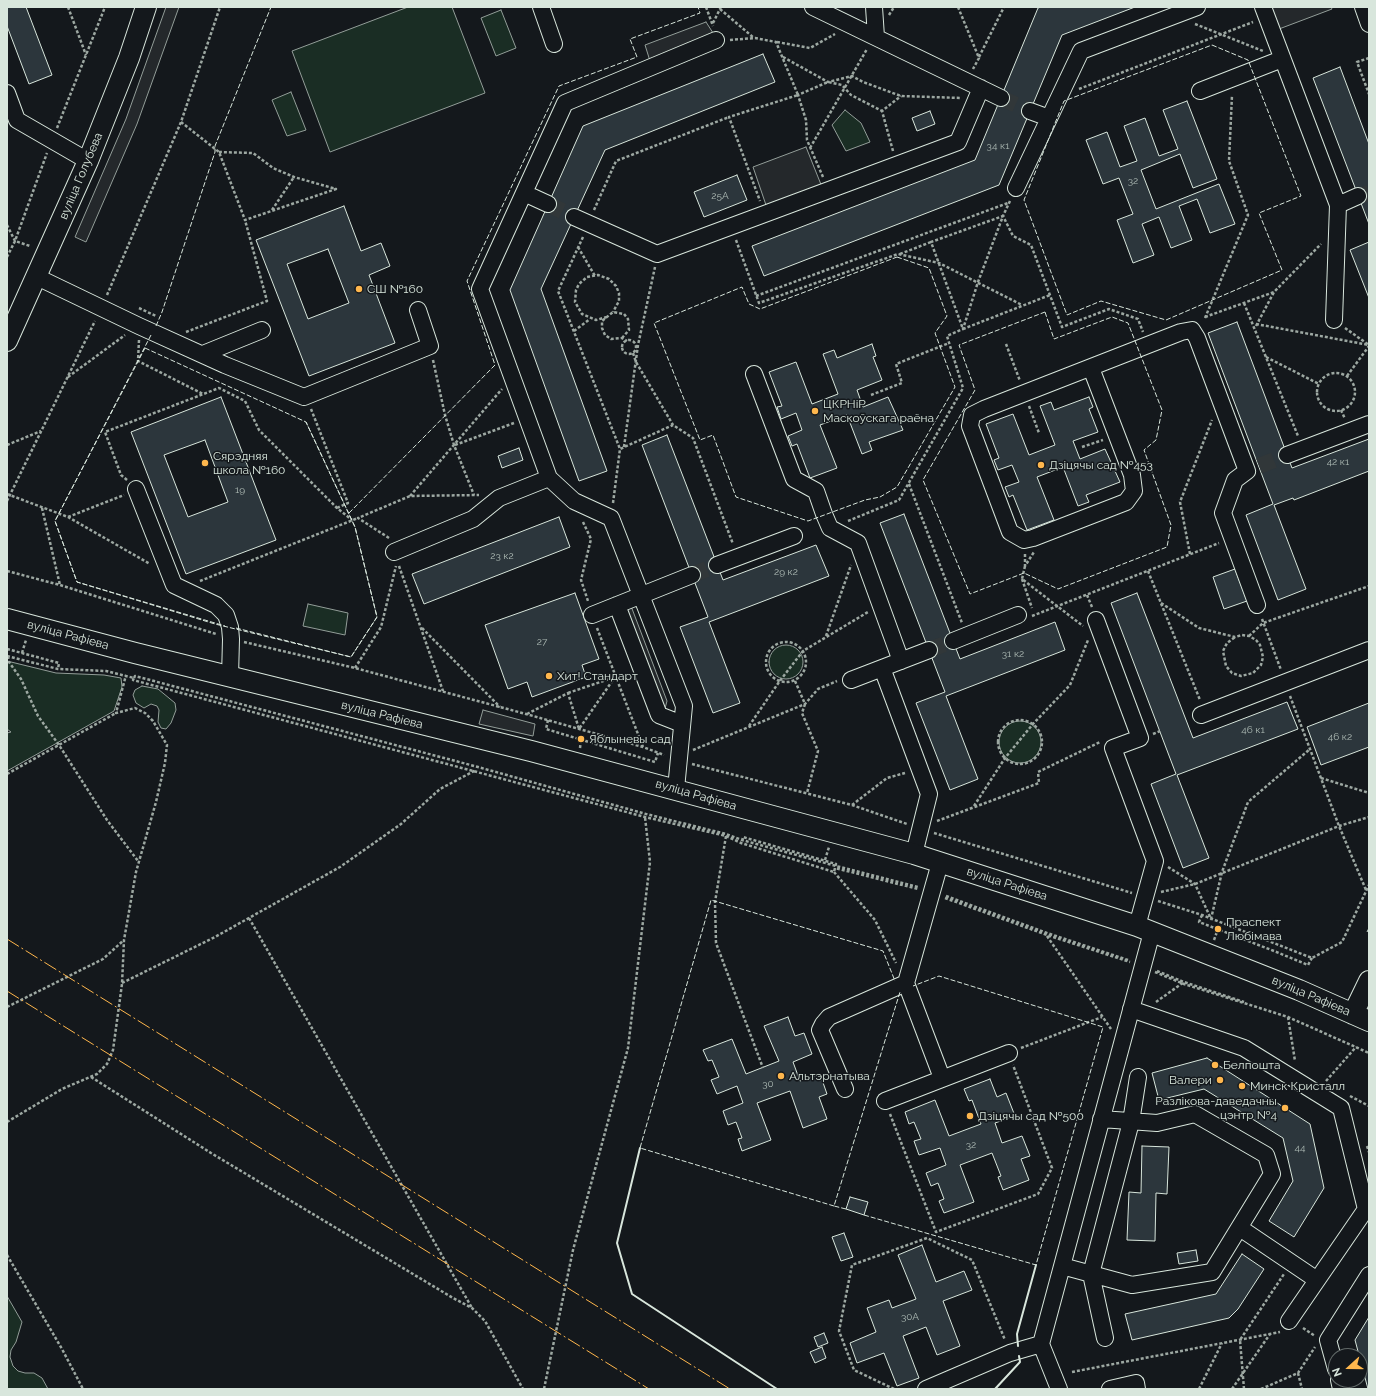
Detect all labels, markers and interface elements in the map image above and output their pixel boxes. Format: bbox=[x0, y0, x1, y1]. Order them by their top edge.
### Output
street label: вуліца Голубева bbox=[56, 130, 106, 222]
house number: 34 к1 bbox=[987, 140, 1009, 152]
house number: 32 bbox=[1128, 175, 1138, 187]
house number: 25А bbox=[711, 190, 729, 202]
place label: СШ №160 bbox=[367, 282, 423, 296]
marker: СШ №160 bbox=[354, 284, 364, 294]
place label: ЦКРНіР Маскоўскага раёна bbox=[823, 397, 934, 425]
marker: ЦКРНіР Маскоўскага раёна bbox=[810, 406, 820, 416]
place label: Сярэдняя школа №160 bbox=[213, 449, 285, 477]
house number: 42 к1 bbox=[1327, 456, 1349, 468]
marker: Сярэдняя школа №160 bbox=[200, 458, 210, 468]
place label: Дзіцячы сад №453 bbox=[1049, 458, 1153, 472]
marker: Дзіцячы сад №453 bbox=[1036, 460, 1046, 470]
house number: 19 bbox=[235, 484, 245, 496]
house number: 23 к2 bbox=[490, 550, 514, 562]
house number: 29 к2 bbox=[774, 566, 798, 578]
street label: вуліца Рафіева bbox=[26, 617, 110, 653]
house number: 27 bbox=[537, 636, 547, 648]
house number: 31 к2 bbox=[1002, 648, 1024, 660]
place label: Хит! Стандарт bbox=[557, 669, 638, 683]
marker: Хит! Стандарт bbox=[544, 671, 554, 681]
street label: вуліца Рафіева bbox=[340, 698, 424, 732]
house number: 46 к1 bbox=[1241, 724, 1265, 736]
house number: 46 к2 bbox=[1328, 731, 1352, 743]
place label: Яблыневы сад bbox=[589, 732, 671, 746]
marker: Яблыневы сад bbox=[576, 734, 586, 744]
street label: вуліца Рафіева bbox=[654, 777, 738, 813]
street label: вуліца Рафіева bbox=[965, 864, 1049, 904]
place label: Праспект Любімава bbox=[1226, 915, 1282, 943]
marker: Праспект Любімава bbox=[1213, 924, 1223, 934]
street label: вуліца Рафіева bbox=[1270, 973, 1352, 1019]
place label: Белпошта bbox=[1223, 1058, 1280, 1072]
marker: Белпошта bbox=[1210, 1060, 1220, 1070]
place label: Альтэрнатыва bbox=[789, 1069, 870, 1083]
marker: Альтэрнатыва bbox=[776, 1071, 786, 1081]
place label: Валери bbox=[1169, 1073, 1212, 1087]
marker: Валери bbox=[1215, 1075, 1225, 1085]
house number: 30 bbox=[762, 1078, 774, 1090]
place label: Минск Кристалл bbox=[1250, 1079, 1345, 1093]
marker: Минск Кристалл bbox=[1237, 1081, 1247, 1091]
place label: Разлікова-даведачны цэнтр №4 bbox=[1155, 1094, 1277, 1122]
marker: Разлікова-даведачны цэнтр №4 bbox=[1280, 1103, 1290, 1113]
place label: Дзіцячы сад №500 bbox=[978, 1109, 1084, 1123]
marker: Дзіцячы сад №500 bbox=[965, 1111, 975, 1121]
house number: 32 bbox=[966, 1139, 976, 1151]
house number: 44 bbox=[1295, 1142, 1305, 1154]
house number: 30А bbox=[901, 1311, 919, 1323]
north arrow bbox=[1328, 1348, 1368, 1388]
text: N bbox=[1330, 1366, 1345, 1378]

